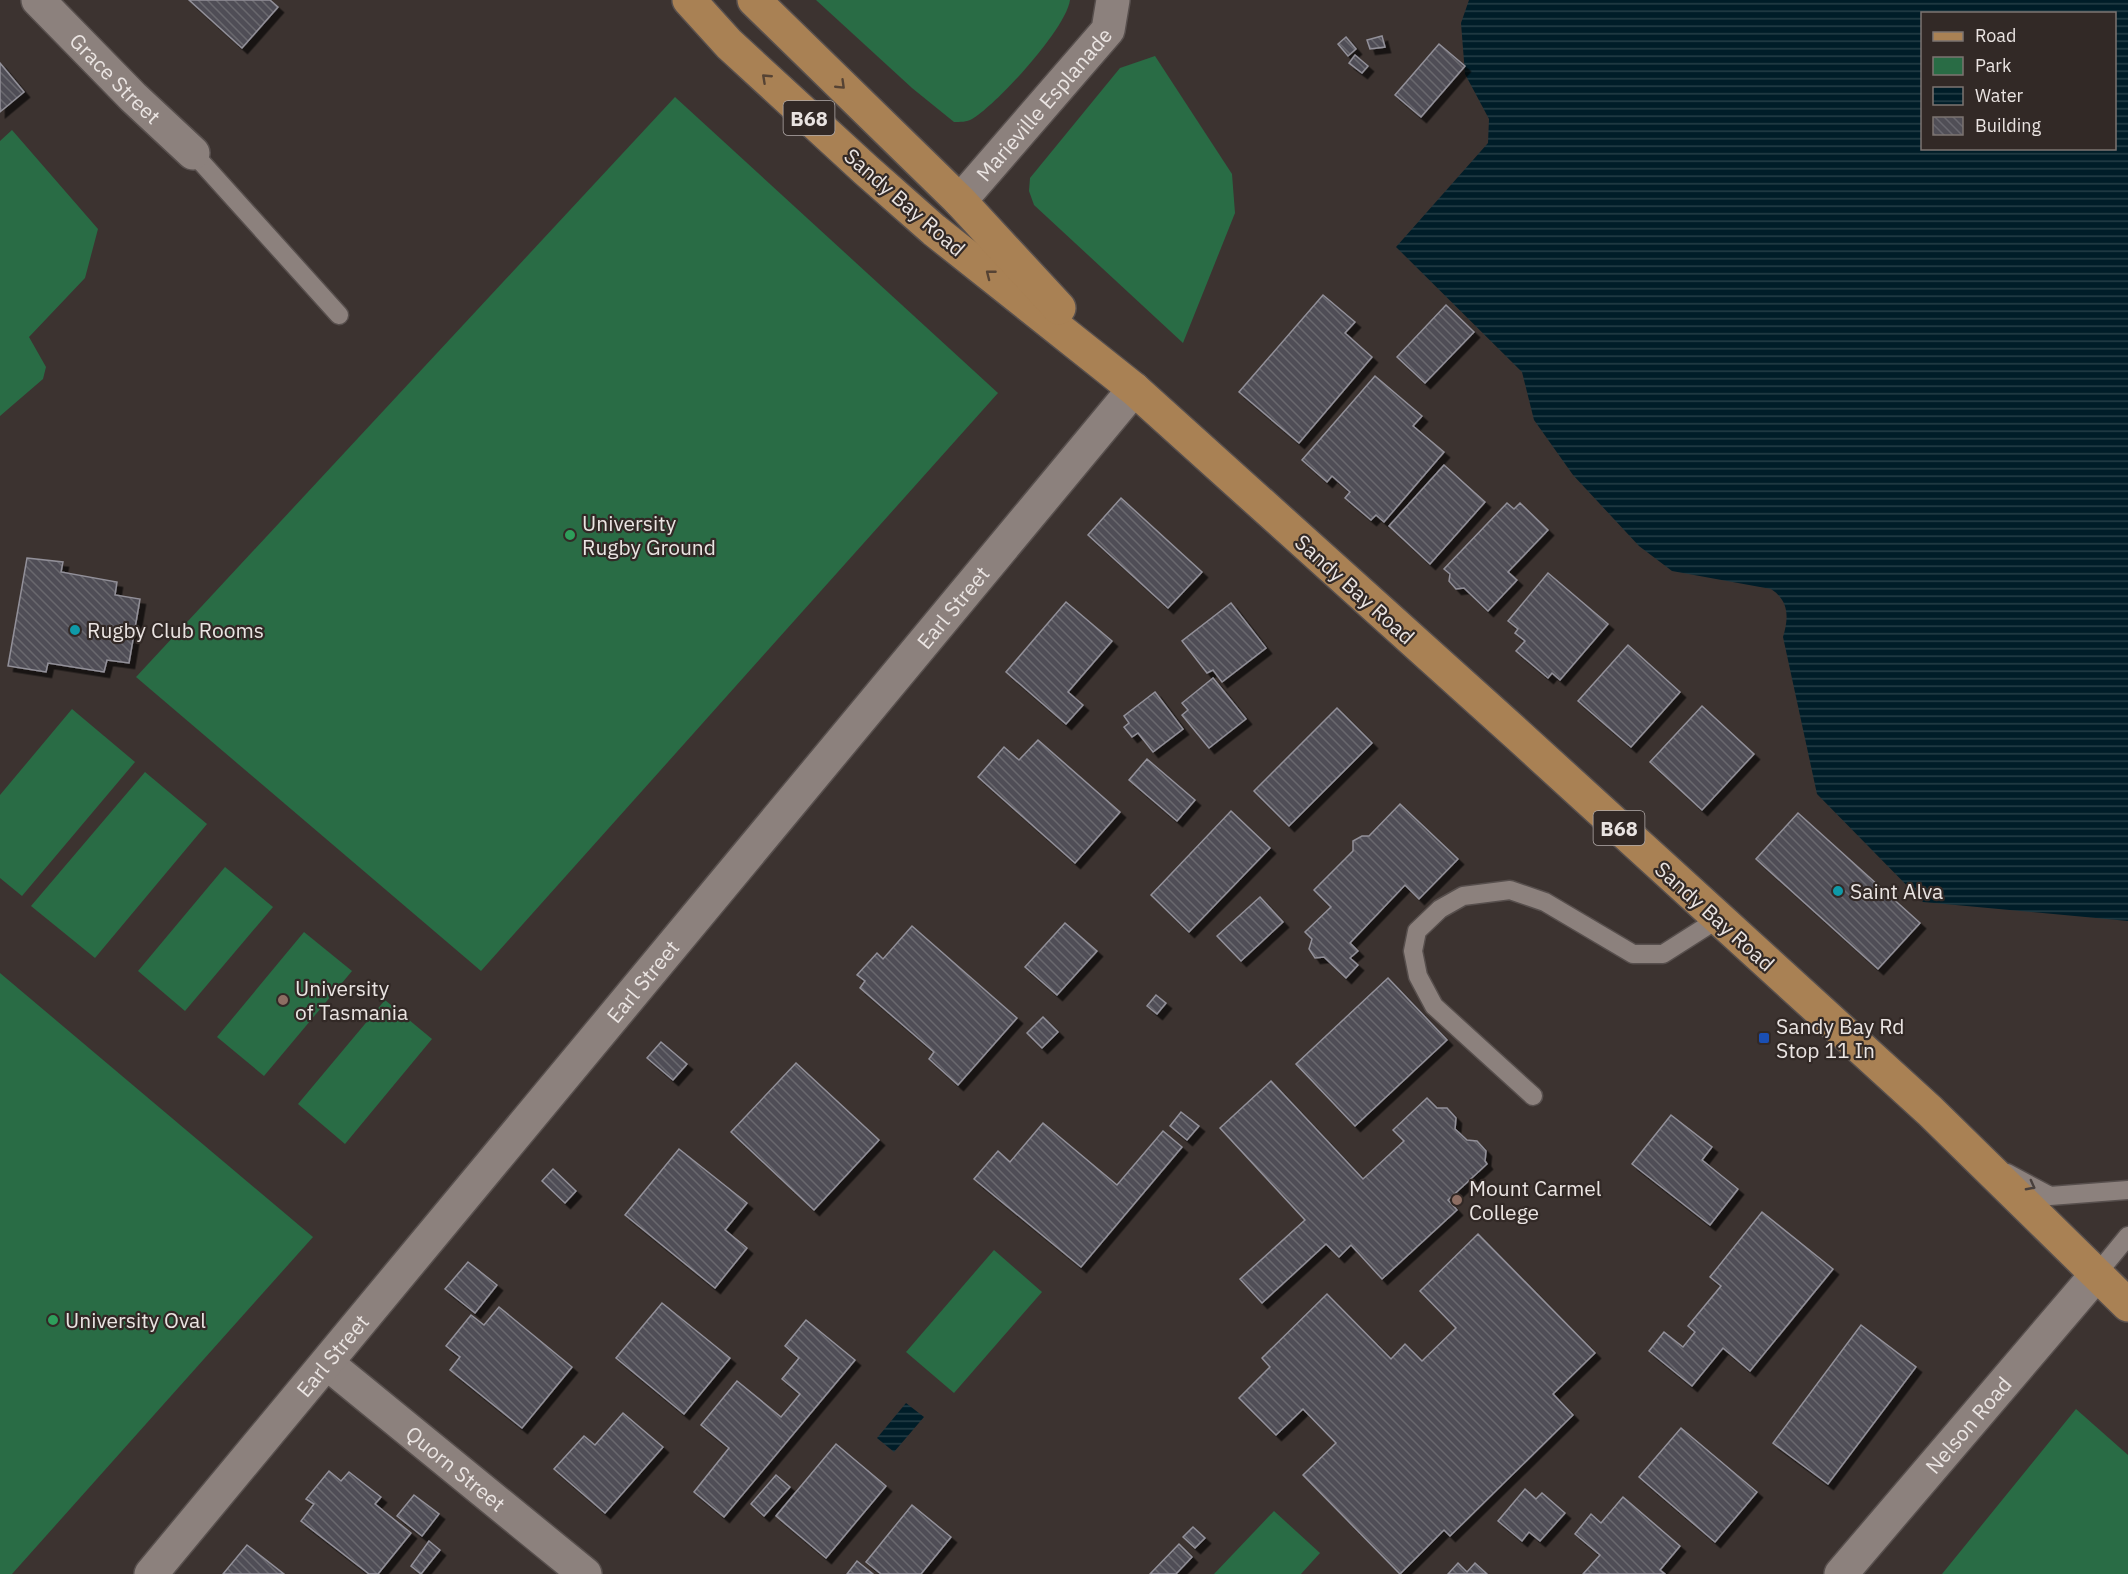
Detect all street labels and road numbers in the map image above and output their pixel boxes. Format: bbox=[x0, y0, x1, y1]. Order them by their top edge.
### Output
street label: Marieville Esplanade bbox=[970, 22, 1118, 187]
street label: Grace Street bbox=[64, 27, 167, 130]
road number: B68 bbox=[784, 101, 834, 135]
street label: Sandy Bay Road bbox=[839, 142, 971, 262]
street label: Sandy Bay Road bbox=[1289, 528, 1421, 650]
street label: Earl Street bbox=[910, 560, 995, 655]
road number: B68 bbox=[1594, 811, 1644, 845]
street label: Sandy Bay Road bbox=[1649, 855, 1781, 977]
street label: Earl Street bbox=[600, 934, 685, 1029]
street label: Earl Street bbox=[290, 1308, 375, 1403]
street label: Nelson Road bbox=[1919, 1370, 2018, 1479]
street label: Quorn Street bbox=[400, 1419, 511, 1517]

